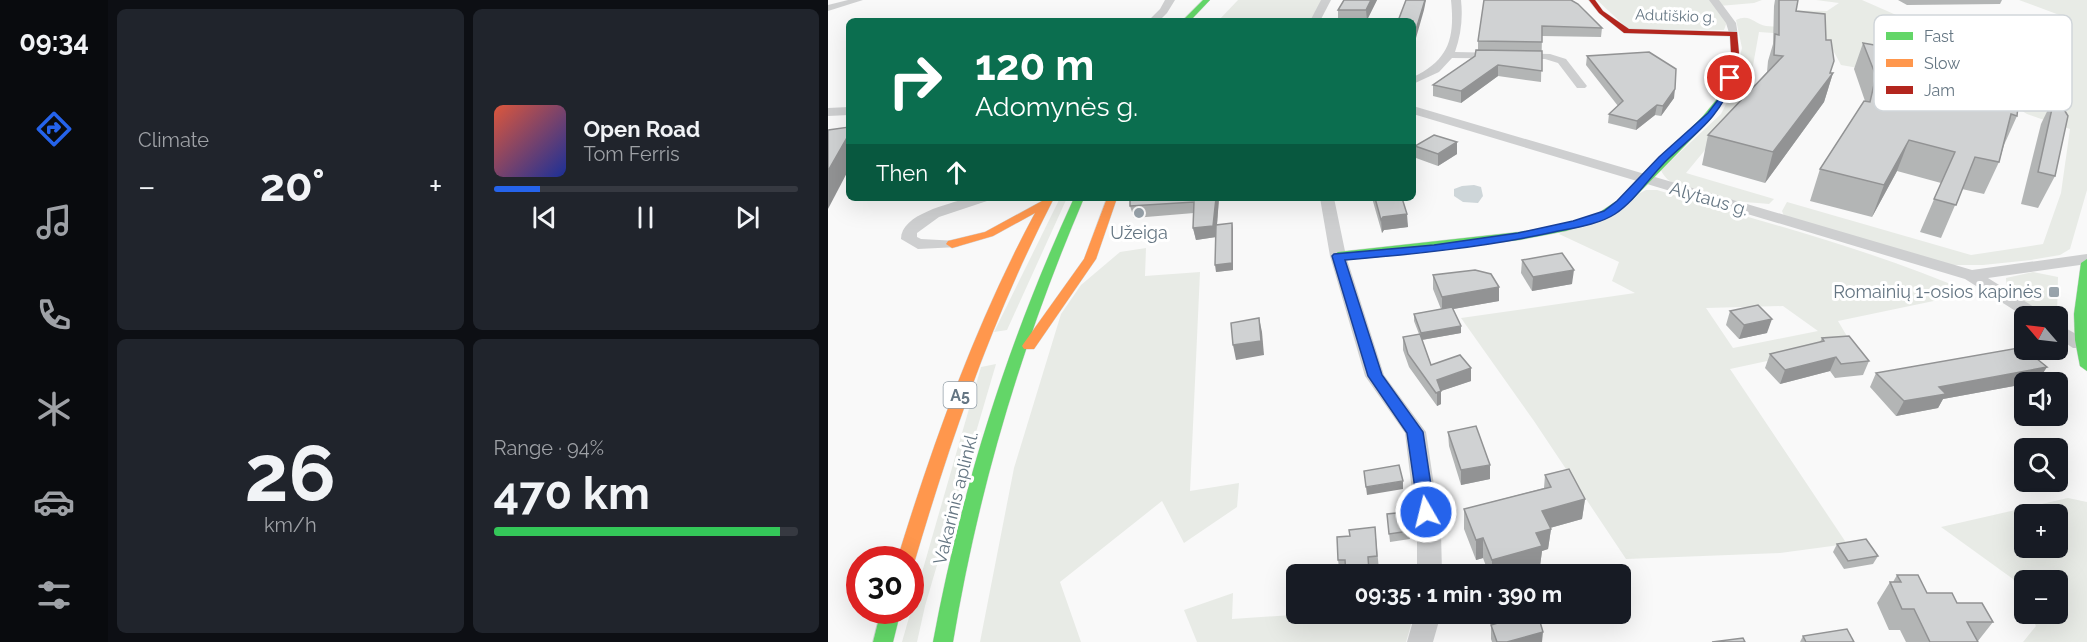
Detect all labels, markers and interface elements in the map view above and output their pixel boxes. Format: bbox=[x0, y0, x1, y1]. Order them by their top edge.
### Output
street label: Adutiškio g. bbox=[1635, 6, 1715, 26]
legend bbox=[1874, 15, 2072, 111]
text: 09:34 bbox=[19, 26, 89, 57]
text: Fast bbox=[1924, 27, 1955, 46]
text: 120 m bbox=[975, 41, 1094, 90]
icon: right bbox=[876, 42, 954, 120]
pin bbox=[1704, 52, 1755, 103]
text: Slow bbox=[1924, 54, 1960, 73]
icon: arrive bbox=[1713, 61, 1746, 94]
text: Jam bbox=[1924, 81, 1955, 100]
text: Adomynės g. bbox=[975, 91, 1138, 122]
icon: directions bbox=[33, 108, 75, 150]
text: Open Road bbox=[584, 116, 700, 142]
text: Climate bbox=[138, 128, 209, 152]
text: Tom Ferris bbox=[584, 142, 680, 166]
icon: ahead bbox=[940, 156, 973, 189]
text: 20° bbox=[260, 159, 325, 212]
text: Then bbox=[876, 160, 928, 186]
text: − bbox=[138, 167, 156, 206]
text: + bbox=[429, 167, 442, 206]
street label: Alytaus g. bbox=[1667, 177, 1751, 220]
icon: music bbox=[33, 201, 75, 243]
icon: previous bbox=[528, 201, 561, 234]
icon: pause bbox=[629, 201, 662, 234]
icon: next bbox=[731, 201, 764, 234]
marker: Užeiga bbox=[1132, 206, 1146, 220]
place label: Užeiga bbox=[1110, 222, 1168, 243]
place label: Romainių 1-osios kapinės bbox=[1833, 281, 2042, 302]
marker: Romainių 1-osios kapinės bbox=[2047, 285, 2061, 299]
icon: phone bbox=[33, 294, 75, 336]
north arrow bbox=[2014, 306, 2068, 360]
map controls bbox=[2014, 306, 2068, 624]
button: sound bbox=[2014, 372, 2068, 426]
road number: A5 bbox=[944, 382, 976, 408]
icon: climate bbox=[33, 388, 75, 430]
text: 26 bbox=[245, 428, 336, 519]
street label: Vakarinis aplinkl. bbox=[929, 429, 982, 567]
text: Range · 94% bbox=[494, 436, 604, 460]
button: search bbox=[2014, 438, 2068, 492]
text: 470 km bbox=[494, 467, 650, 520]
position arrow bbox=[1394, 480, 1458, 544]
icon: car bbox=[33, 481, 75, 523]
button: + bbox=[2014, 504, 2068, 558]
text: km/h bbox=[264, 513, 317, 537]
speed limit sign: 30 bbox=[846, 546, 924, 624]
button: − bbox=[2014, 570, 2068, 624]
icon: filters bbox=[33, 574, 75, 616]
text: 09:35 · 1 min · 390 m bbox=[1355, 581, 1562, 607]

